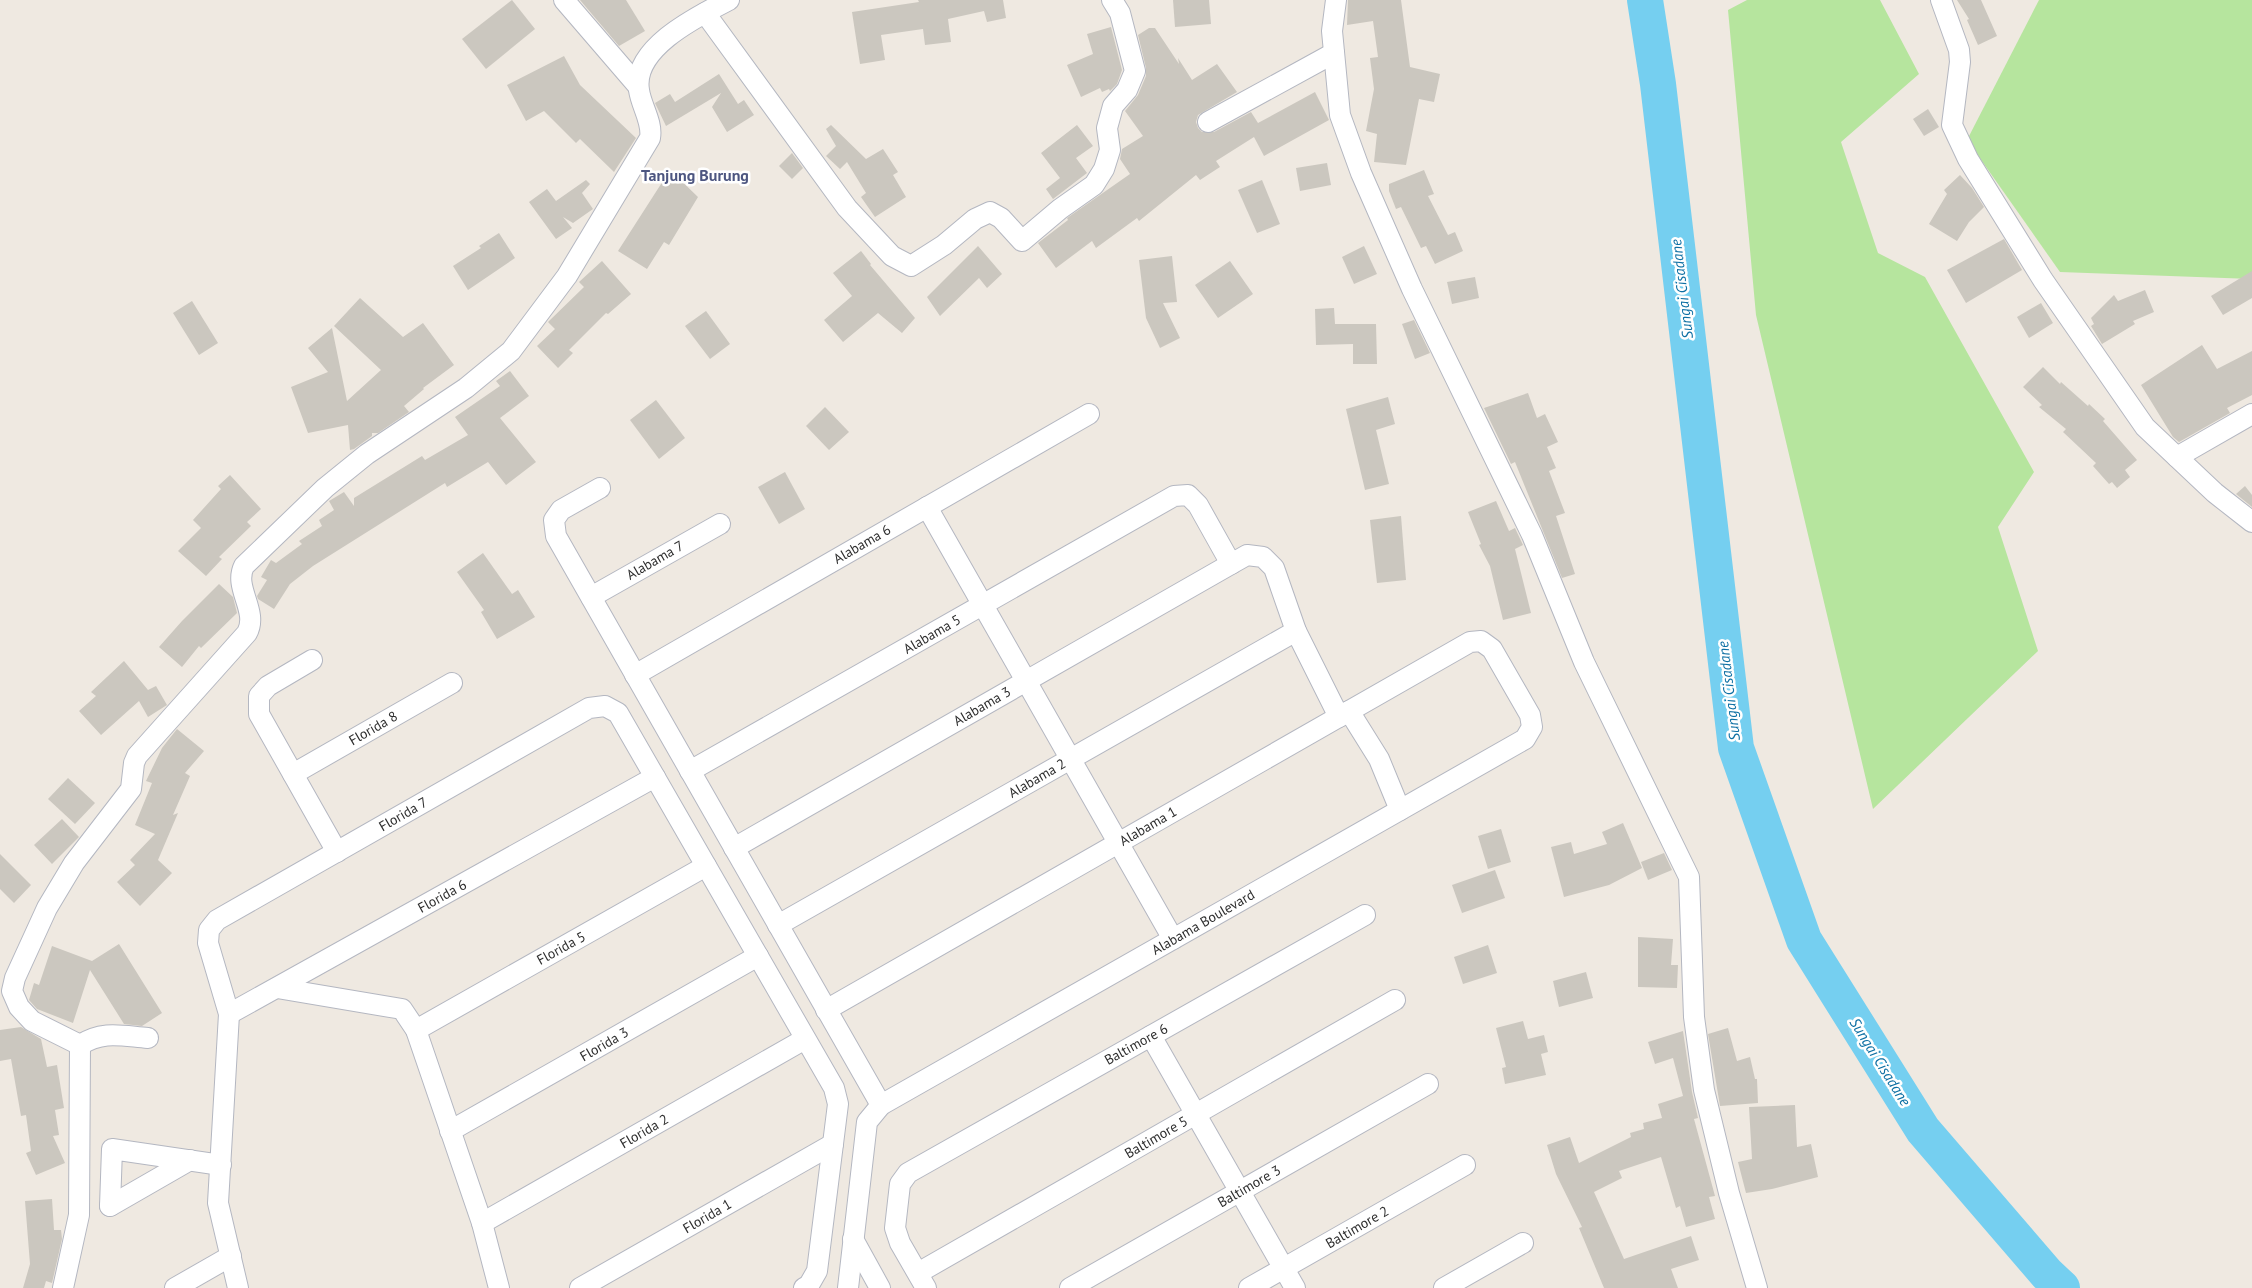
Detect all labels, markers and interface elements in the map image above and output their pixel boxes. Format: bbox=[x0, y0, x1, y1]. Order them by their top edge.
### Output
district label: Tanjung Burung bbox=[641, 165, 749, 185]
water label: Sungai Cisadane bbox=[1666, 238, 1697, 340]
street label: Alabama 6 bbox=[830, 520, 894, 568]
street label: Alabama 7 bbox=[623, 536, 687, 584]
street label: Alabama 5 bbox=[900, 610, 964, 658]
water label: Sungai Cisadane bbox=[1713, 640, 1744, 742]
street label: Alabama 3 bbox=[950, 682, 1014, 730]
street label: Florida 8 bbox=[345, 707, 401, 749]
street label: Alabama 2 bbox=[1005, 754, 1069, 802]
street label: Florida 7 bbox=[375, 793, 431, 835]
street label: Alabama 1 bbox=[1116, 802, 1180, 850]
street label: Florida 6 bbox=[414, 875, 470, 917]
street label: Alabama Boulevard bbox=[1148, 885, 1258, 959]
street label: Florida 5 bbox=[533, 927, 589, 969]
water label: Sungai Cisadane bbox=[1846, 1014, 1915, 1109]
street label: Baltimore 6 bbox=[1101, 1019, 1171, 1069]
street label: Florida 3 bbox=[576, 1023, 632, 1065]
street label: Florida 2 bbox=[616, 1110, 672, 1152]
street label: Baltimore 5 bbox=[1121, 1112, 1191, 1162]
street label: Baltimore 3 bbox=[1214, 1161, 1284, 1211]
street label: Florida 1 bbox=[679, 1195, 735, 1237]
street label: Baltimore 2 bbox=[1322, 1202, 1392, 1252]

